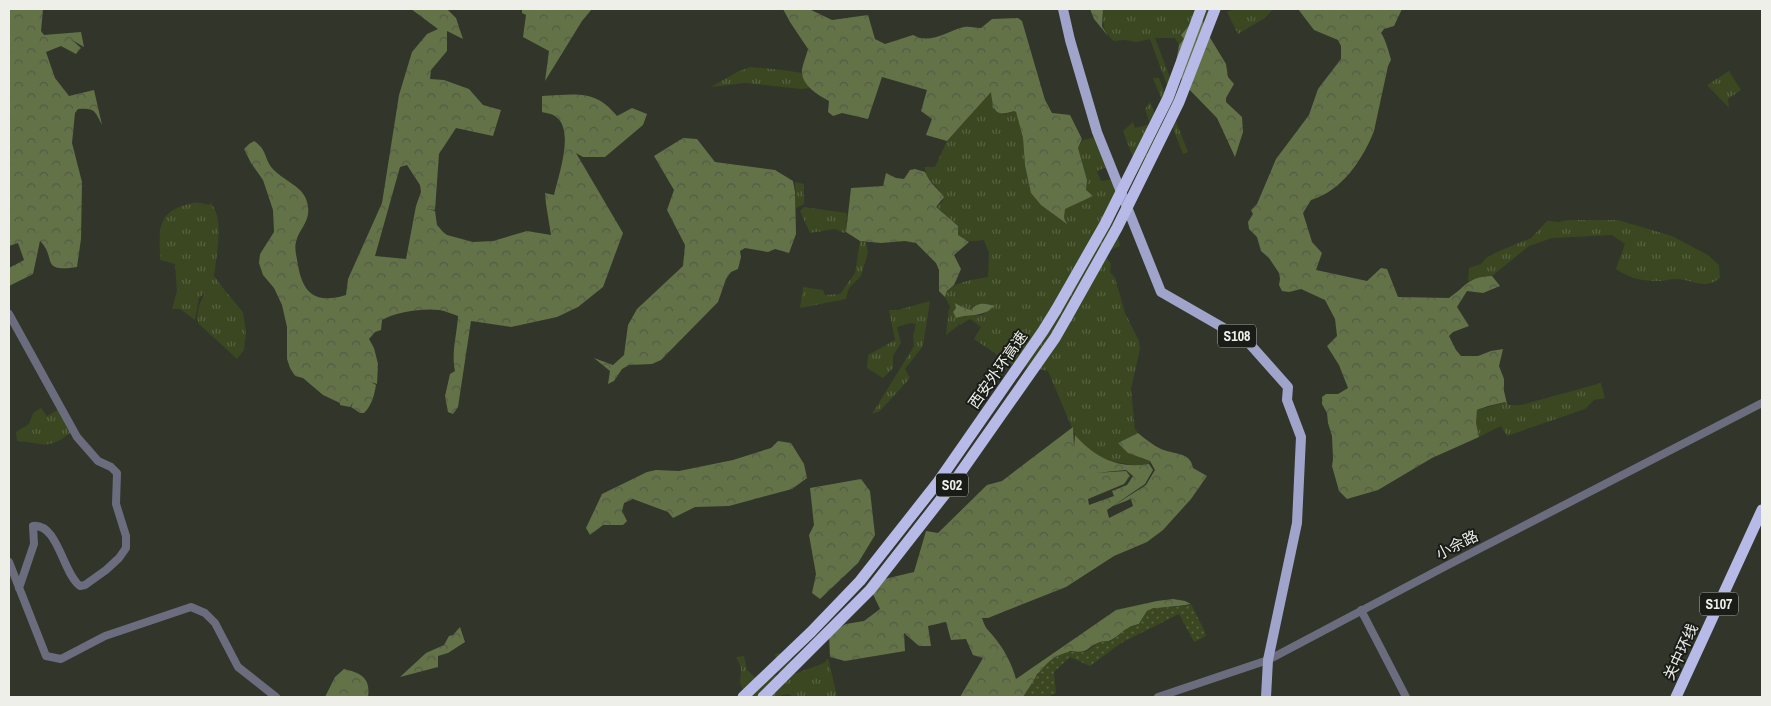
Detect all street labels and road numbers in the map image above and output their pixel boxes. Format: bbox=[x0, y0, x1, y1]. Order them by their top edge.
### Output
road number: S108 bbox=[1218, 324, 1256, 348]
street label: 西安外环高速 bbox=[963, 327, 1032, 413]
road number: S02 bbox=[936, 474, 968, 496]
street label: 小佘路 bbox=[1432, 525, 1482, 564]
road number: S107 bbox=[1700, 592, 1738, 616]
street label: 关中环线 bbox=[1658, 620, 1703, 683]

